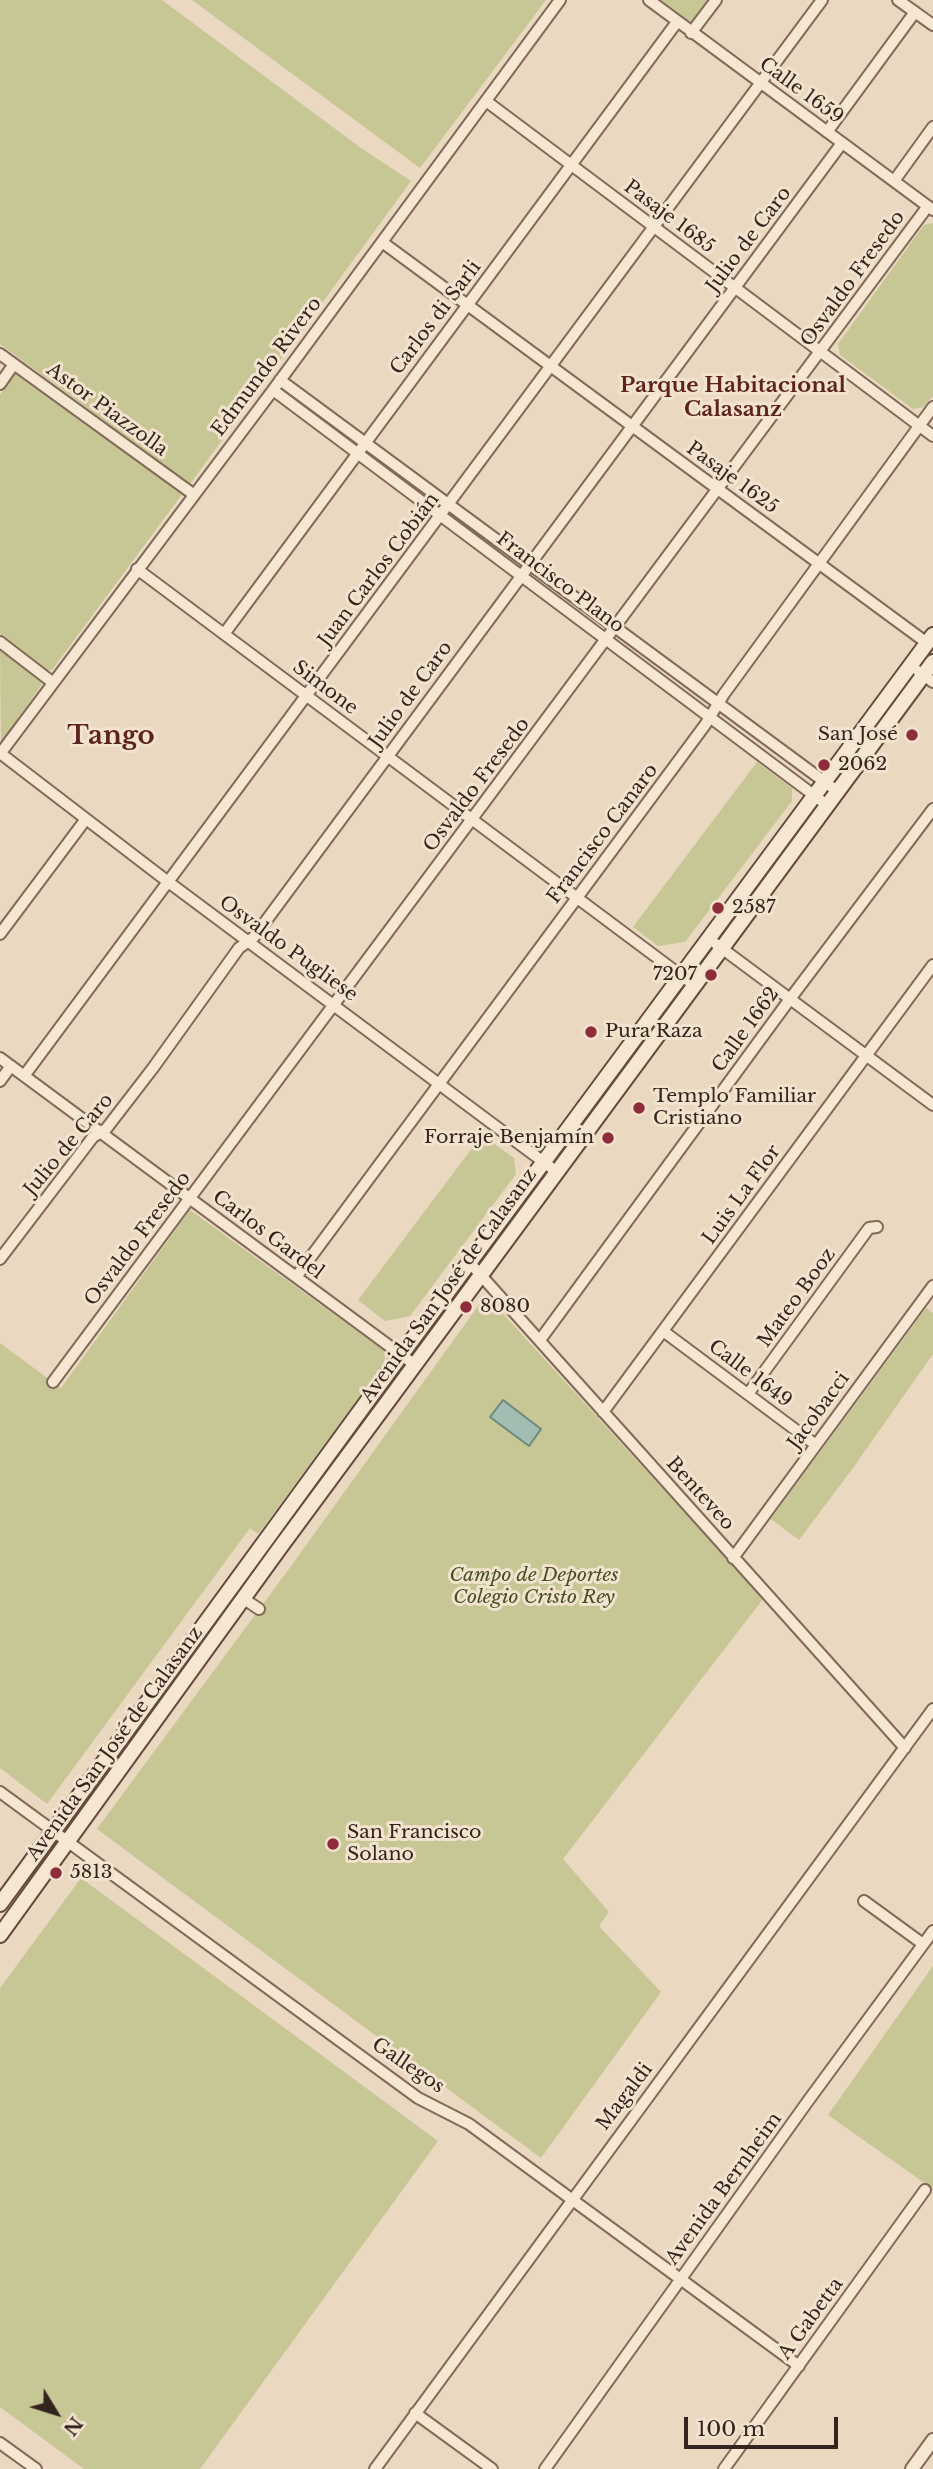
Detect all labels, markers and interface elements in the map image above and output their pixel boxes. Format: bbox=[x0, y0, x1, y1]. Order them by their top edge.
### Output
street label: Calle 1659 bbox=[755, 53, 847, 129]
street label: Pasaje 1685 bbox=[619, 176, 719, 258]
street label: Julio de Caro bbox=[702, 183, 796, 297]
street label: Osvaldo Fresedo bbox=[796, 207, 910, 351]
street label: Carlos di Sarli bbox=[386, 257, 486, 379]
street label: Edmundo Rivero bbox=[207, 293, 327, 441]
street label: Astor Piazzolla bbox=[42, 358, 172, 462]
district label: Parque Habitacional Calasanz bbox=[620, 373, 846, 423]
street label: Pasaje 1625 bbox=[682, 437, 782, 519]
street label: Juan Carlos Cobián bbox=[314, 489, 444, 651]
street label: Francisco Plano bbox=[492, 528, 628, 638]
street label: Julio de Caro bbox=[365, 637, 457, 753]
street label: Simone bbox=[288, 656, 362, 720]
street label: Osvaldo Fresedo bbox=[419, 713, 535, 857]
district label: Tango bbox=[67, 721, 155, 753]
place label: San José bbox=[818, 724, 898, 746]
marker: San José bbox=[904, 727, 920, 743]
place label: 2062 bbox=[838, 754, 887, 776]
marker: 2062 bbox=[816, 757, 832, 773]
street label: Francisco Canaro bbox=[543, 760, 663, 908]
street label: Osvaldo Pugliese bbox=[214, 891, 362, 1007]
place label: 2587 bbox=[732, 897, 776, 919]
marker: 2587 bbox=[710, 900, 726, 916]
place label: 7207 bbox=[653, 964, 697, 986]
marker: 7207 bbox=[703, 967, 719, 983]
street label: Calle 1662 bbox=[708, 983, 784, 1077]
place label: Pura Raza bbox=[605, 1021, 702, 1043]
marker: Pura Raza bbox=[583, 1024, 599, 1040]
place label: Templo Familiar Cristiano bbox=[653, 1086, 816, 1130]
street label: Julio de Caro bbox=[20, 1089, 118, 1201]
marker: Templo Familiar Cristiano bbox=[631, 1100, 647, 1116]
place label: Forraje Benjamín bbox=[424, 1127, 594, 1149]
marker: Forraje Benjamín bbox=[600, 1130, 616, 1146]
street label: Luis La Flor bbox=[698, 1141, 786, 1249]
street label: Avenida San José de Calasanz bbox=[356, 1164, 542, 1408]
street label: Osvaldo Fresedo bbox=[80, 1167, 196, 1311]
street label: Carlos Gardel bbox=[208, 1186, 328, 1284]
street label: Mateo Booz bbox=[753, 1244, 841, 1352]
place label: 8080 bbox=[480, 1296, 530, 1318]
marker: 8080 bbox=[458, 1299, 474, 1315]
street label: Calle 1649 bbox=[704, 1335, 796, 1413]
street label: Jacobacci bbox=[783, 1368, 855, 1454]
street label: Benteveo bbox=[661, 1453, 739, 1535]
park label: Campo de Deportes Colegio Cristo Rey bbox=[450, 1565, 618, 1609]
street label: Avenida San José de Calasanz bbox=[22, 1622, 208, 1866]
place label: San Francisco Solano bbox=[347, 1822, 481, 1866]
marker: San Francisco Solano bbox=[325, 1836, 341, 1852]
place label: 5813 bbox=[70, 1862, 112, 1884]
marker: 5813 bbox=[48, 1865, 64, 1881]
street label: Gallegos bbox=[367, 2033, 449, 2099]
street label: Magaldi bbox=[592, 2059, 658, 2135]
street label: Avenida Bernheim bbox=[661, 2108, 787, 2270]
street label: A Gabetta bbox=[774, 2274, 848, 2364]
north arrow bbox=[21, 2378, 91, 2448]
scale bar bbox=[688, 2402, 842, 2446]
text: N bbox=[58, 2412, 88, 2440]
text: 100 m bbox=[697, 2416, 765, 2442]

